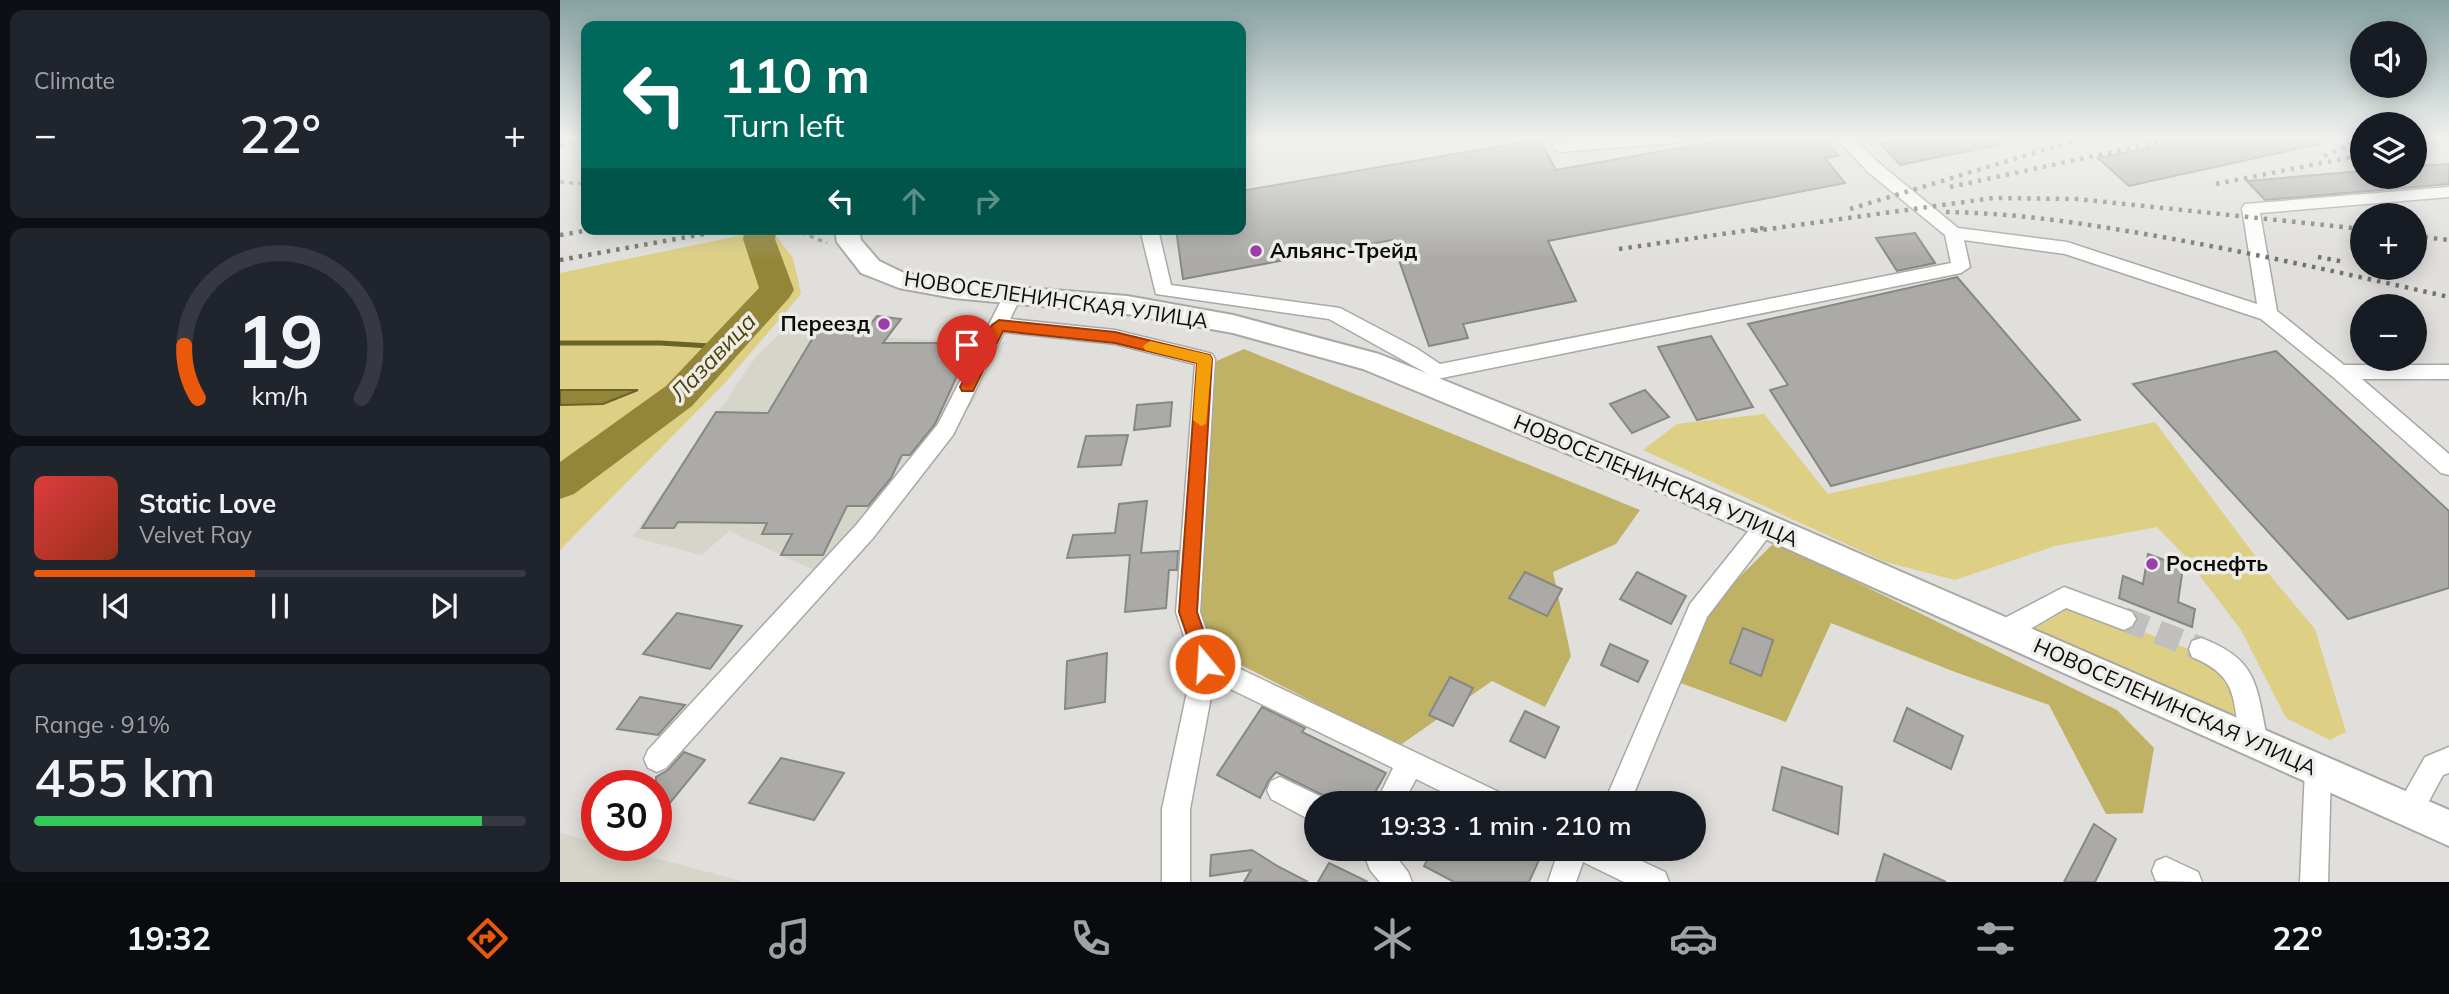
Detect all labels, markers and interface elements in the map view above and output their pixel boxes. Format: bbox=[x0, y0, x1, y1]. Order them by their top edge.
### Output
map controls bbox=[2350, 21, 2427, 371]
button: sound bbox=[2350, 21, 2427, 98]
text: 110 m bbox=[724, 44, 870, 105]
icon: left bbox=[609, 49, 700, 140]
text: Climate bbox=[34, 66, 115, 95]
text: 22° bbox=[239, 101, 321, 166]
text: Turn left bbox=[724, 105, 844, 145]
text: − bbox=[34, 110, 57, 158]
text: + bbox=[503, 110, 526, 158]
button: layers bbox=[2350, 112, 2427, 189]
icon: left bbox=[822, 182, 860, 220]
icon: ahead bbox=[895, 182, 933, 220]
icon: right bbox=[968, 182, 1006, 220]
button: + bbox=[2350, 203, 2427, 280]
place label: Альянс-Трейд bbox=[1270, 237, 1417, 263]
marker: Альянс-Трейд bbox=[1248, 243, 1264, 259]
street label: НОВОСЕЛЕНИНСКАЯ УЛИЦА bbox=[902, 265, 1210, 333]
button: − bbox=[2350, 294, 2427, 371]
text: 19 bbox=[236, 295, 324, 386]
water label: Лазавица bbox=[663, 306, 762, 408]
place label: Переезд bbox=[780, 310, 870, 336]
pin bbox=[937, 315, 997, 387]
marker: Переезд bbox=[876, 316, 892, 332]
icon: arrive bbox=[948, 326, 986, 364]
text: km/h bbox=[252, 380, 308, 411]
street label: НОВОСЕЛЕНИНСКАЯ УЛИЦА bbox=[1510, 408, 1803, 552]
text: Static Love bbox=[139, 487, 276, 520]
text: Velvet Ray bbox=[139, 520, 252, 549]
place label: Роснефть bbox=[2166, 550, 2268, 576]
marker: Роснефть bbox=[2144, 556, 2160, 572]
icon: previous bbox=[97, 587, 135, 625]
icon: pause bbox=[261, 587, 299, 625]
icon: next bbox=[425, 587, 463, 625]
position arrow bbox=[1168, 627, 1242, 701]
street label: НОВОСЕЛЕНИНСКАЯ УЛИЦА bbox=[2030, 632, 2321, 781]
text: Range · 91% bbox=[34, 710, 170, 739]
text: 455 km bbox=[34, 745, 215, 810]
speed limit sign: 30 bbox=[581, 770, 672, 861]
text: 19:33 · 1 min · 210 m bbox=[1378, 809, 1632, 842]
icon: directions bbox=[463, 914, 512, 963]
icon: music bbox=[765, 914, 814, 963]
icon: phone bbox=[1066, 914, 1115, 963]
icon: climate bbox=[1368, 914, 1417, 963]
icon: car bbox=[1669, 914, 1718, 963]
icon: filters bbox=[1971, 914, 2020, 963]
text: 19:32 bbox=[126, 918, 211, 958]
text: 22° bbox=[2272, 918, 2323, 958]

